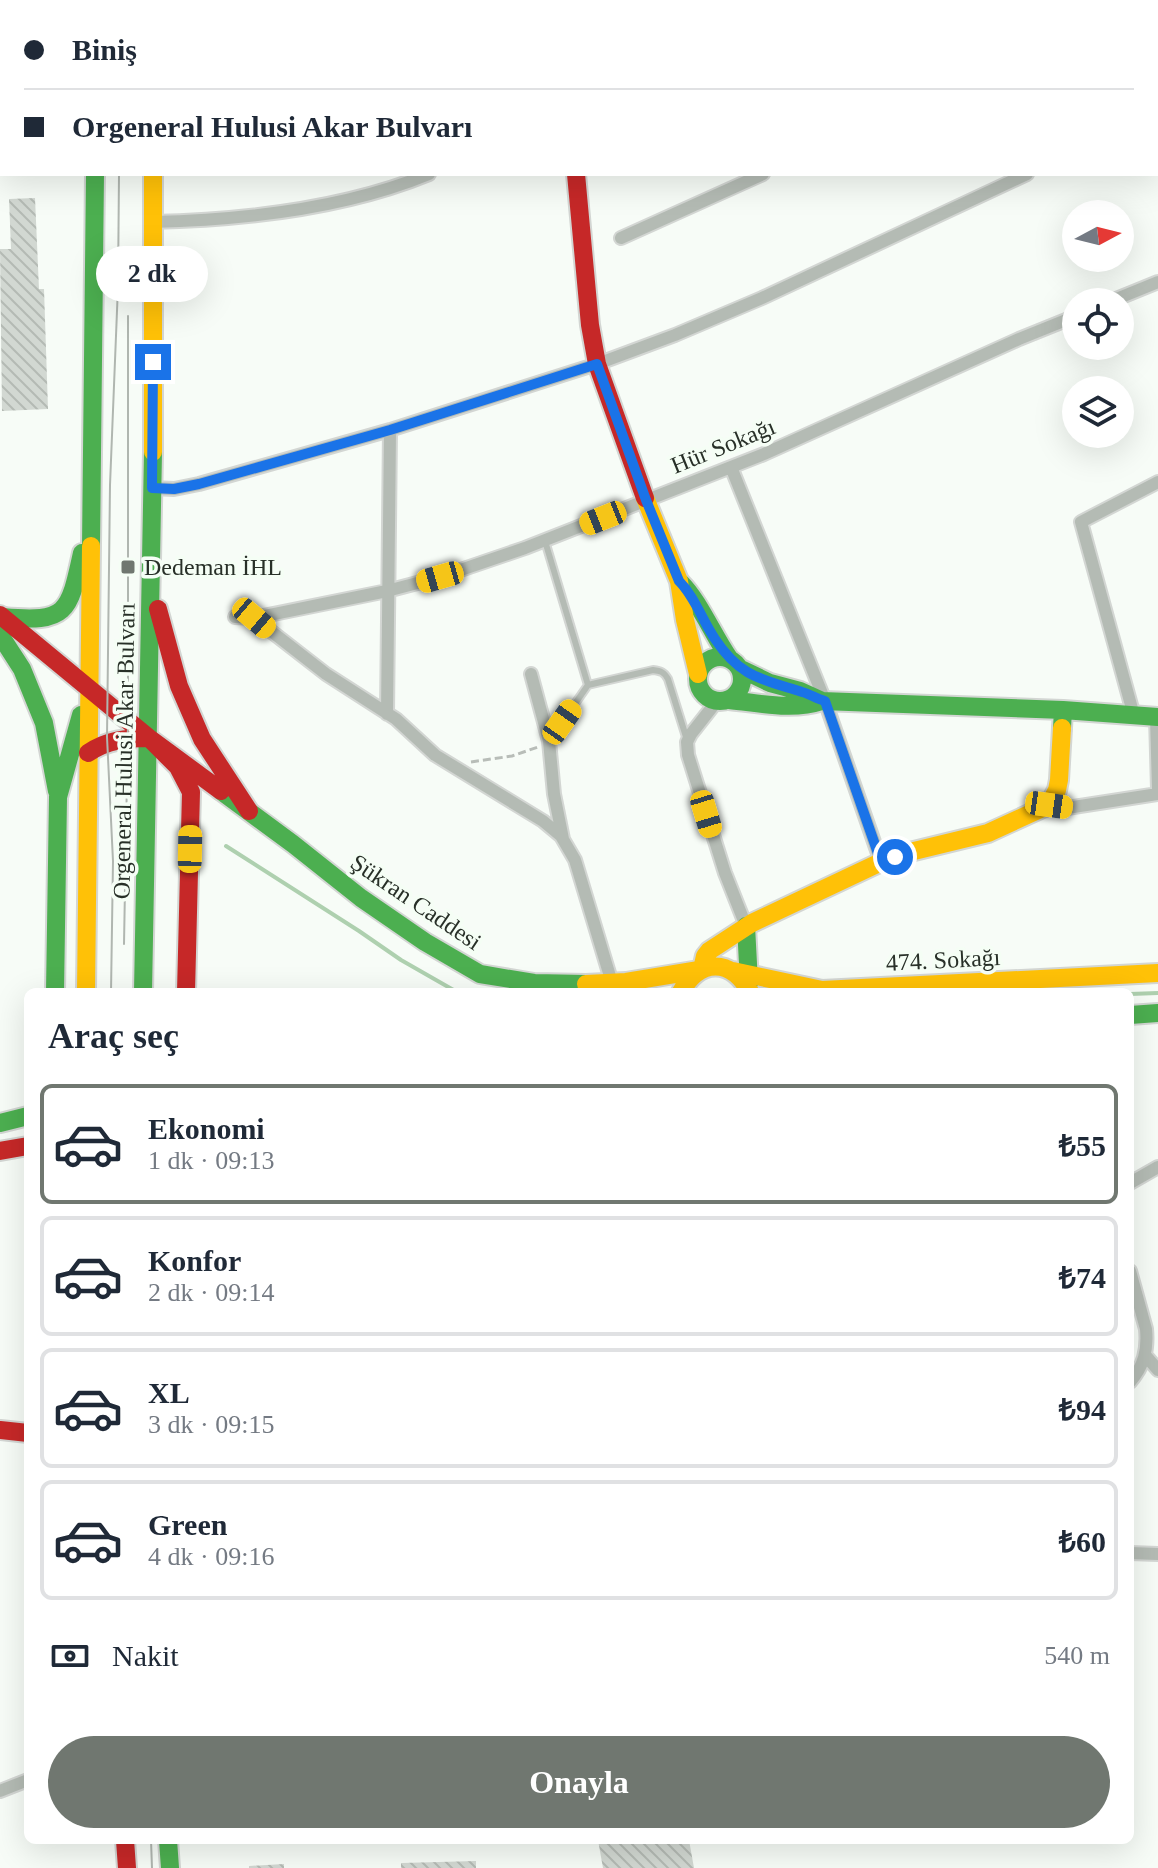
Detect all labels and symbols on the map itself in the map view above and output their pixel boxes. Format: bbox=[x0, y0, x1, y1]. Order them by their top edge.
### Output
north arrow bbox=[1062, 200, 1134, 272]
callout: 2 dk bbox=[97, 246, 209, 302]
route end bbox=[135, 344, 171, 380]
street label: Hür Sokağı bbox=[667, 413, 779, 479]
car bbox=[576, 498, 630, 538]
place label: Dedeman İHL bbox=[144, 554, 282, 580]
marker: Dedeman İHL bbox=[119, 558, 137, 576]
car bbox=[414, 559, 466, 595]
car bbox=[228, 593, 280, 643]
street label: Orgeneral Hulusi Akar Bulvarı bbox=[108, 602, 140, 899]
car bbox=[538, 695, 586, 749]
car bbox=[688, 788, 724, 840]
car bbox=[1024, 790, 1074, 820]
car bbox=[178, 825, 202, 873]
route start bbox=[877, 839, 913, 875]
street label: Şükran Caddesi bbox=[346, 849, 486, 955]
street label: 474. Sokağı bbox=[885, 944, 1001, 976]

